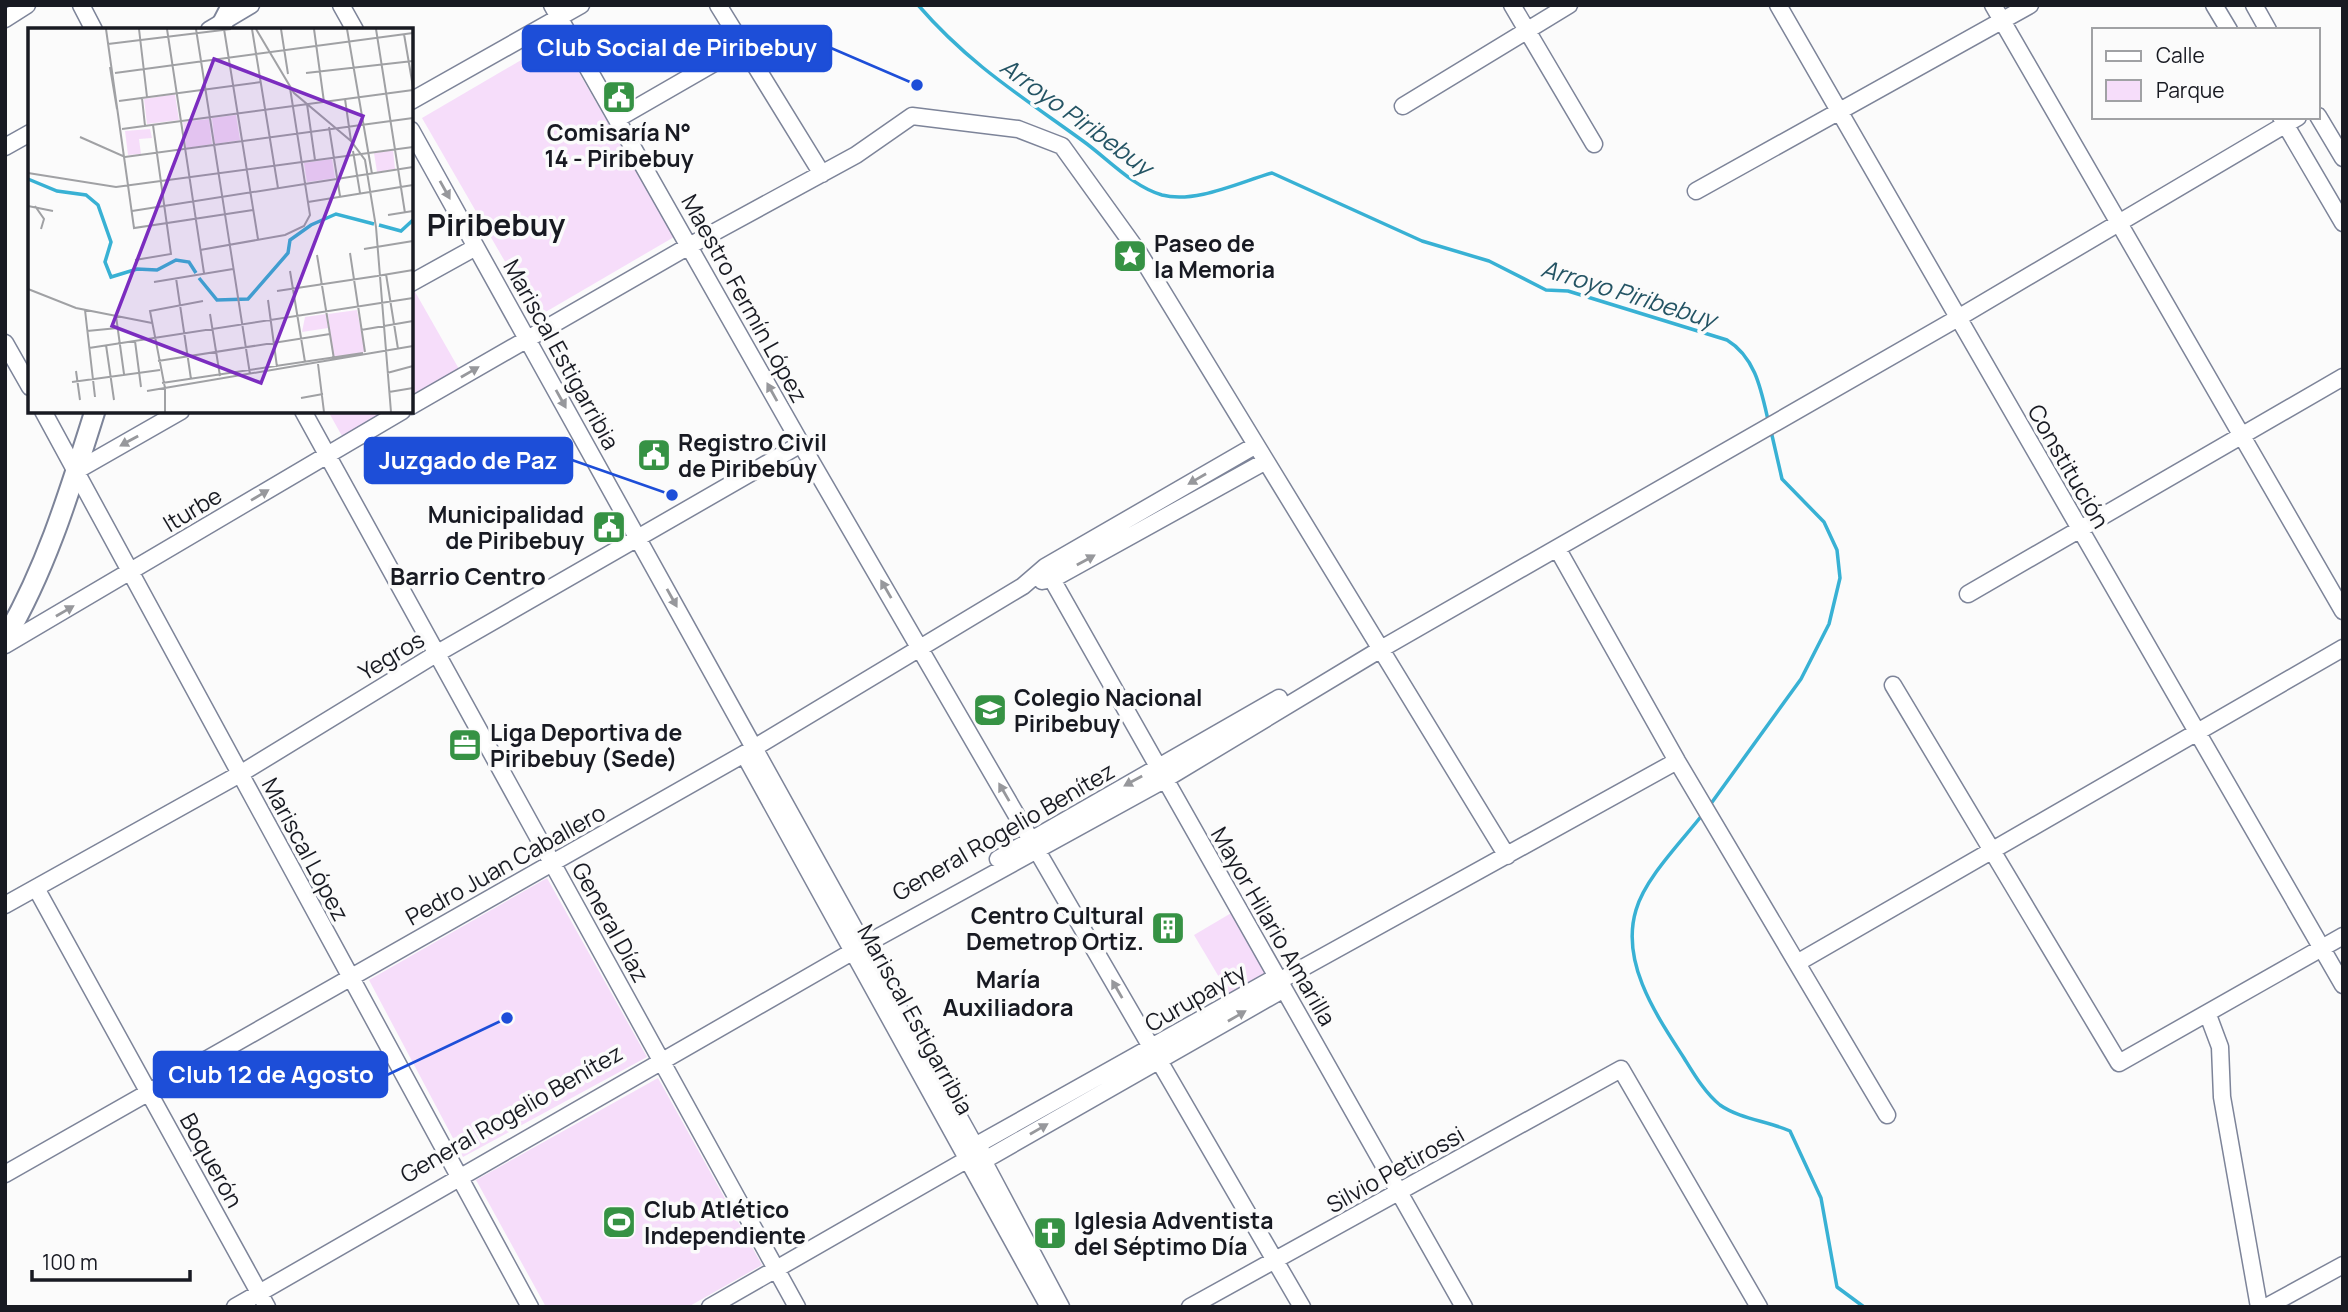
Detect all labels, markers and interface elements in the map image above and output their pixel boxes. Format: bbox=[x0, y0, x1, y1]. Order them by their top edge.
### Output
callout: Club Social de Piribebuy bbox=[523, 26, 831, 71]
inset map bbox=[28, 28, 413, 413]
legend bbox=[2092, 28, 2320, 119]
text: Club Social de Piribebuy bbox=[537, 30, 818, 63]
text: Calle bbox=[2156, 41, 2205, 69]
water label: Arroyo Piribebuy bbox=[994, 49, 1163, 184]
text: Parque bbox=[2156, 76, 2225, 104]
public building icon: Comisaría N° 14 - Piribebuy bbox=[600, 78, 638, 116]
place label: Comisaría N° 14 - Piribebuy bbox=[544, 116, 694, 174]
one-way arrow bbox=[439, 180, 451, 200]
street label: Maestro Fermín López bbox=[674, 188, 816, 408]
district label: Piribebuy bbox=[427, 204, 565, 245]
place label: Paseo de la Memoria bbox=[1154, 227, 1275, 285]
place icon: Paseo de la Memoria bbox=[1111, 237, 1149, 275]
water label: Arroyo Piribebuy bbox=[1538, 251, 1723, 336]
street label: Mariscal Estigarribia bbox=[496, 253, 628, 455]
one-way arrow bbox=[461, 366, 480, 378]
one-way arrow bbox=[766, 383, 778, 402]
one-way arrow bbox=[555, 389, 567, 408]
street label: Constitución bbox=[2021, 398, 2117, 534]
place label: Registro Civil de Piribebuy bbox=[678, 426, 827, 484]
one-way arrow bbox=[119, 435, 138, 447]
public building icon: Registro Civil de Piribebuy bbox=[635, 436, 673, 474]
callout: Juzgado de Paz bbox=[365, 438, 572, 483]
text: Juzgado de Paz bbox=[379, 443, 557, 476]
one-way arrow bbox=[1187, 473, 1206, 485]
street label: Iturbe bbox=[156, 479, 228, 539]
one-way arrow bbox=[251, 489, 270, 501]
place label: Municipalidad de Piribebuy bbox=[428, 498, 584, 556]
public building icon: Municipalidad de Piribebuy bbox=[590, 508, 628, 546]
one-way arrow bbox=[1076, 555, 1096, 567]
district label: Barrio Centro bbox=[390, 559, 546, 592]
one-way arrow bbox=[880, 580, 892, 599]
one-way arrow bbox=[666, 588, 678, 607]
one-way arrow bbox=[55, 605, 74, 617]
street label: Yegros bbox=[352, 623, 430, 687]
place label: Colegio Nacional Piribebuy bbox=[1014, 681, 1202, 739]
school or university icon: Colegio Nacional Piribebuy bbox=[971, 691, 1009, 729]
place label: Liga Deportiva de Piribebuy (Sede) bbox=[490, 716, 682, 774]
office icon: Liga Deportiva de Piribebuy (Sede) bbox=[446, 726, 484, 764]
street label: General Rogelio Benítez bbox=[886, 754, 1120, 908]
street label: Mariscal López bbox=[255, 772, 357, 926]
one-way arrow bbox=[1124, 775, 1143, 787]
one-way arrow bbox=[998, 783, 1010, 802]
street label: Pedro Juan Caballero bbox=[399, 796, 611, 932]
street label: Mayor Hilario Amarilla bbox=[1204, 821, 1344, 1031]
street label: General Díaz bbox=[565, 856, 657, 988]
place label: Centro Cultural Demetrop Ortiz. bbox=[966, 899, 1144, 957]
building icon: Centro Cultural Demetrop Ortiz. bbox=[1149, 909, 1187, 947]
street label: Mariscal Estigarribia bbox=[850, 918, 982, 1120]
street label: Curupayty bbox=[1139, 955, 1251, 1039]
district label: María Auxiliadora bbox=[942, 962, 1074, 1023]
one-way arrow bbox=[1111, 980, 1124, 999]
one-way arrow bbox=[1227, 1010, 1246, 1022]
street label: General Rogelio Benítez bbox=[394, 1036, 628, 1190]
callout: Club 12 de Agosto bbox=[154, 1052, 387, 1097]
text: Club 12 de Agosto bbox=[168, 1057, 374, 1090]
street label: Boquerón bbox=[173, 1107, 251, 1213]
street label: Silvio Petirossi bbox=[1320, 1118, 1470, 1220]
one-way arrow bbox=[1029, 1123, 1049, 1135]
place label: Club Atlético Independiente bbox=[644, 1193, 806, 1251]
sports icon: Club Atlético Independiente bbox=[600, 1203, 638, 1241]
place label: Iglesia Adventista del Séptimo Día bbox=[1074, 1204, 1274, 1262]
church icon: Iglesia Adventista del Séptimo Día bbox=[1031, 1214, 1069, 1252]
scale bar bbox=[32, 1238, 189, 1282]
text: 100 m bbox=[42, 1248, 98, 1276]

